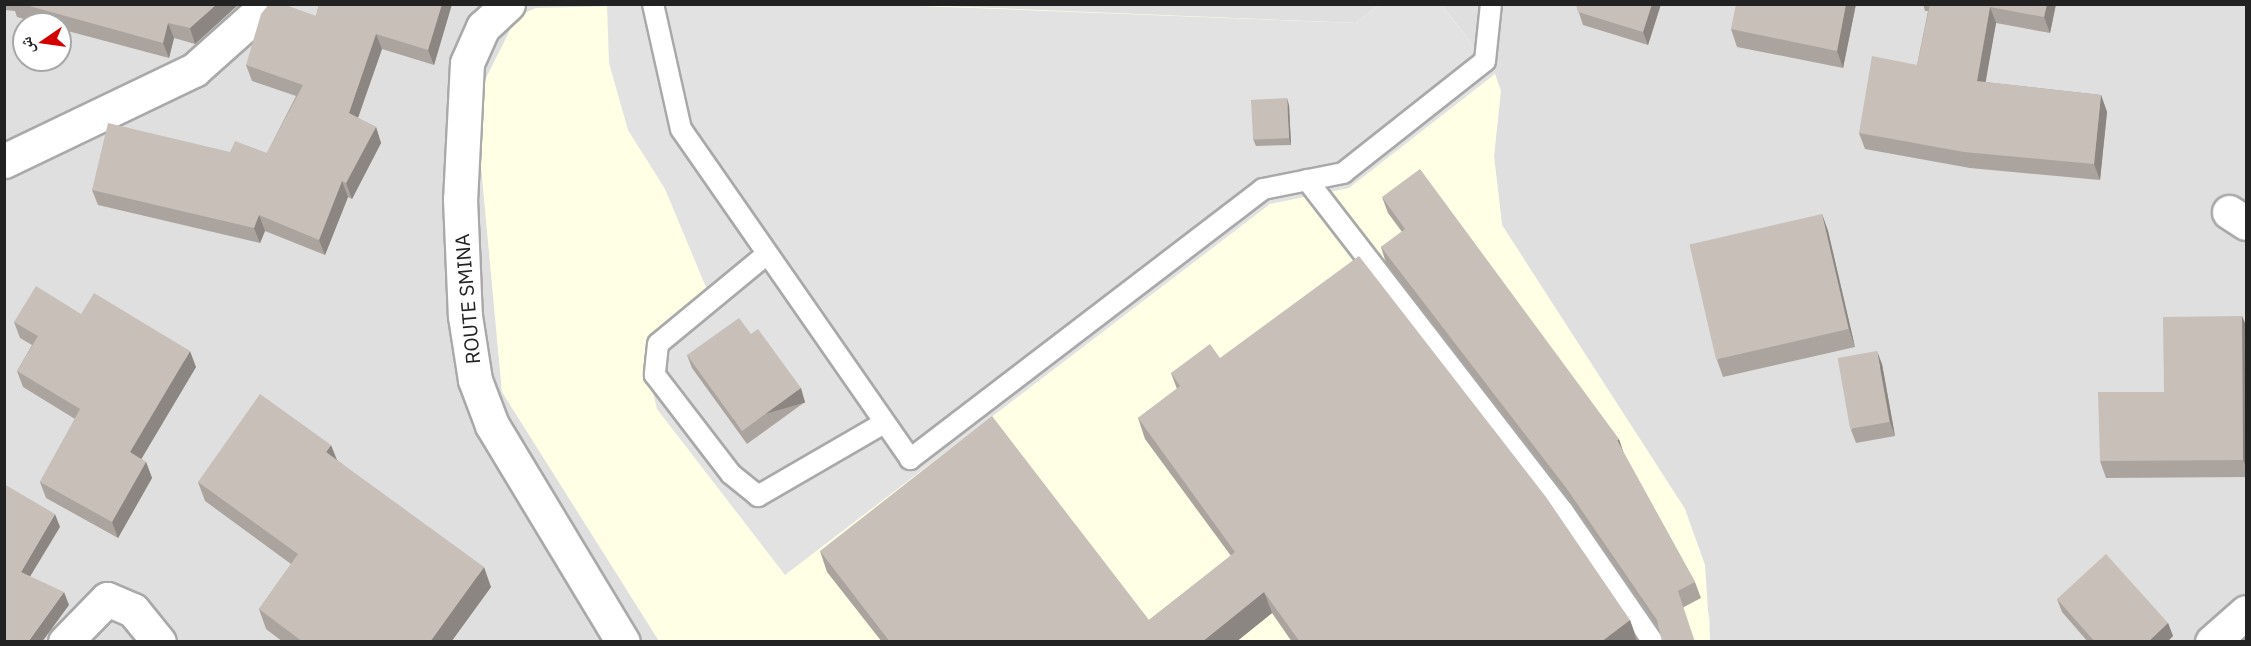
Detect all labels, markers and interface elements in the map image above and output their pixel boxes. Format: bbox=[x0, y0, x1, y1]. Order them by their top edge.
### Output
north arrow bbox=[12, 12, 72, 72]
text: ش bbox=[15, 35, 38, 56]
street label: ROUTE SMINA bbox=[449, 233, 485, 365]

